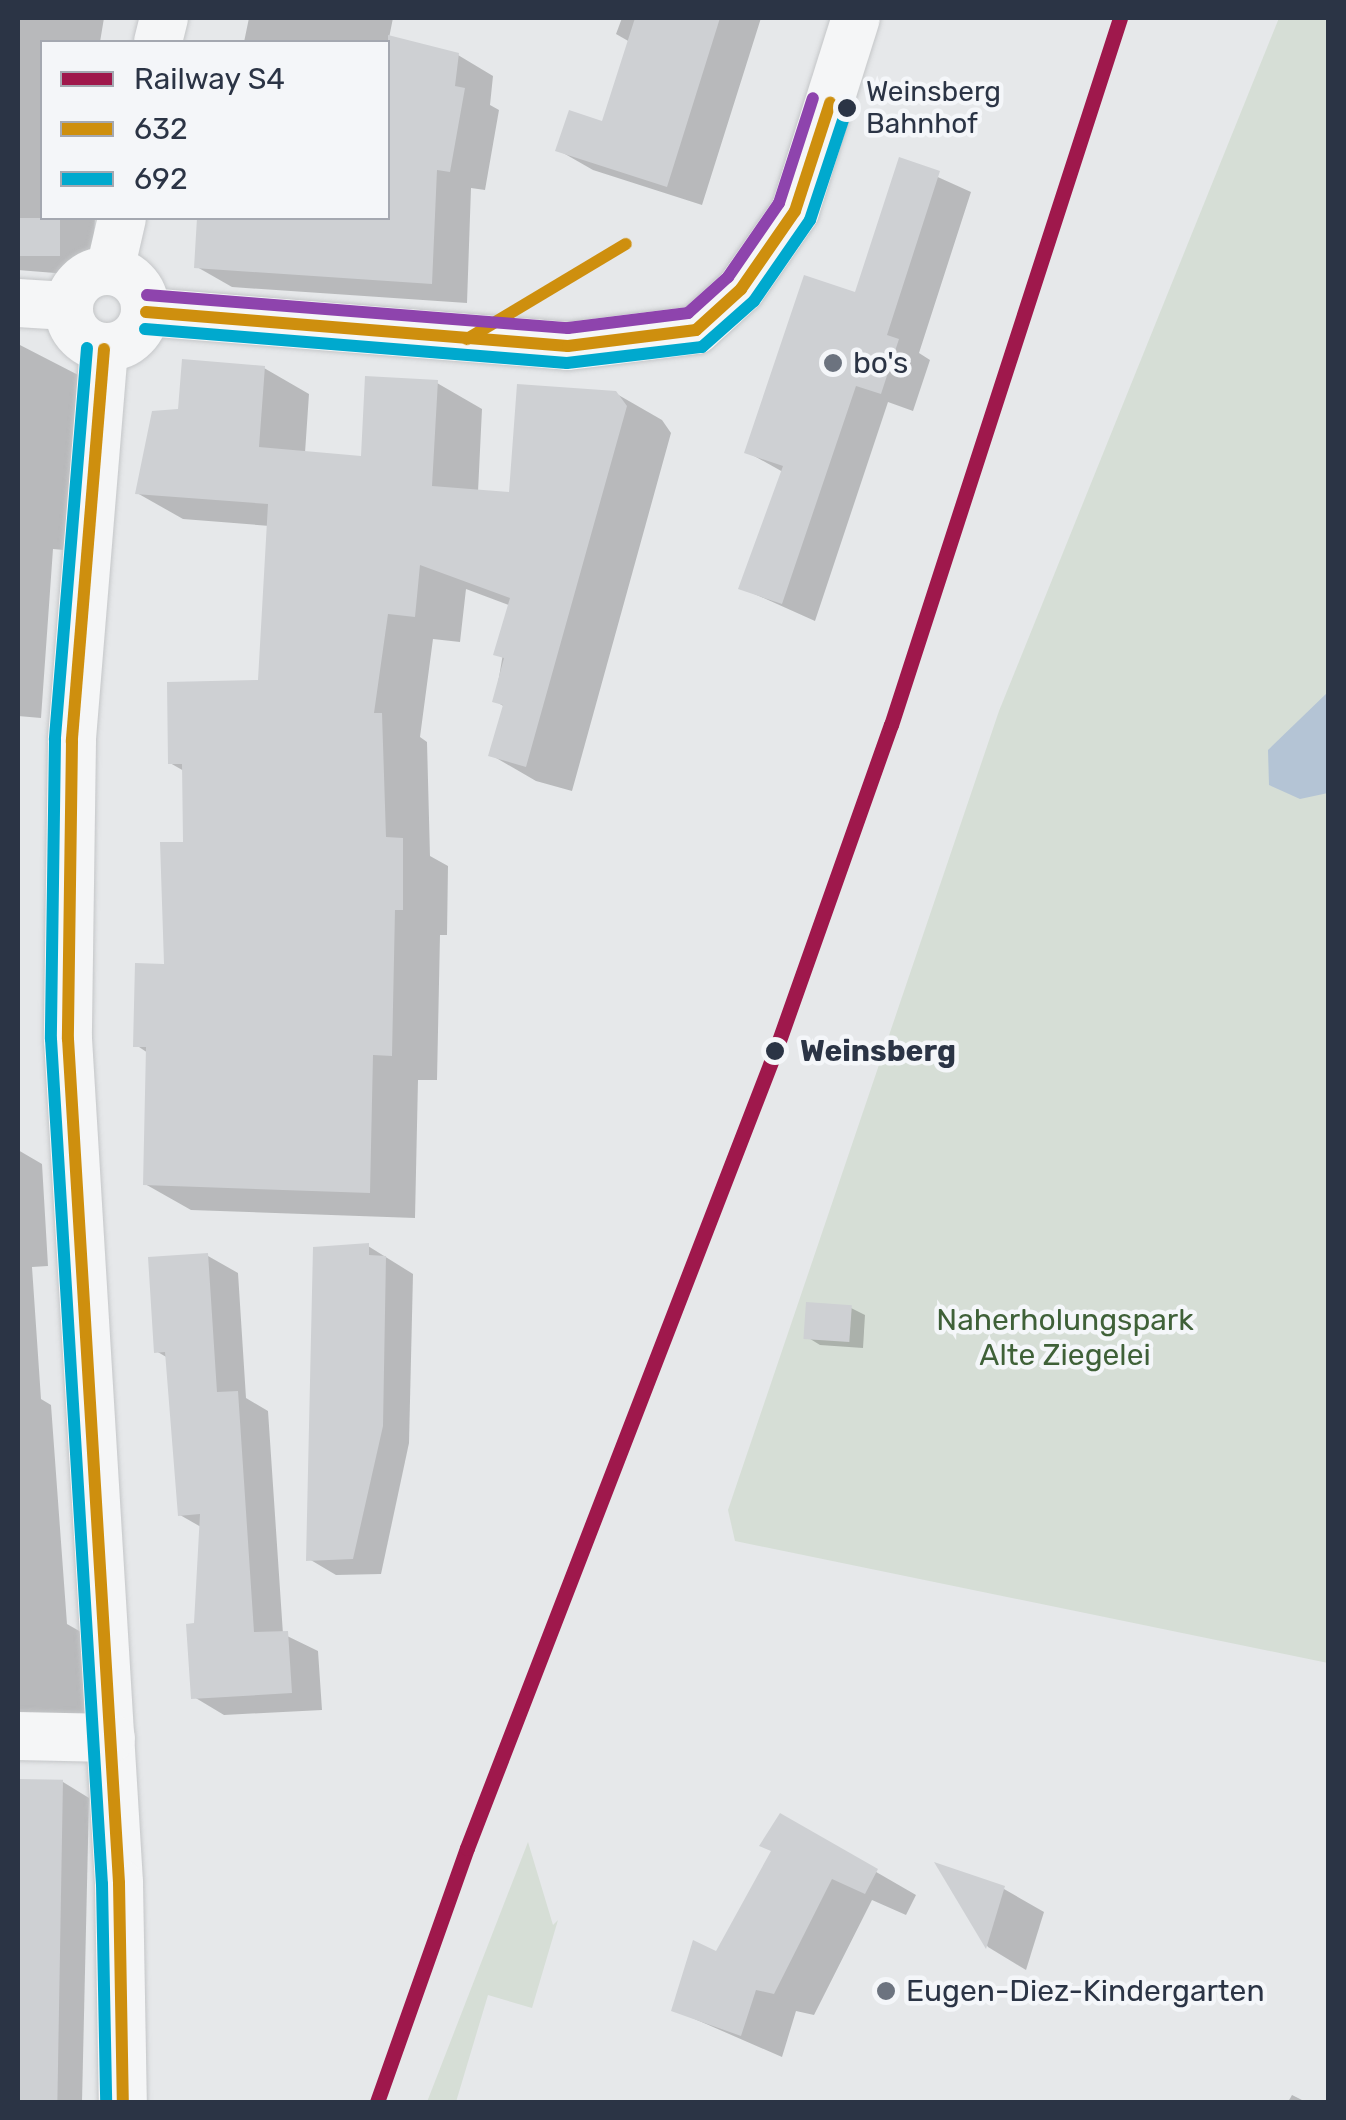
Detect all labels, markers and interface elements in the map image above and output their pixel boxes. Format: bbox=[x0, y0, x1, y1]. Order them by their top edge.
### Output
legend bbox=[40, 40, 390, 220]
text: Railway S4 bbox=[134, 61, 285, 97]
place label: Weinsberg Bahnhof bbox=[866, 75, 1001, 141]
marker: Weinsberg Bahnhof bbox=[837, 98, 857, 118]
text: 632 bbox=[134, 111, 188, 147]
text: 692 bbox=[134, 161, 188, 197]
place label: bo's bbox=[853, 345, 908, 381]
marker: bo's bbox=[822, 352, 844, 374]
place label: Weinsberg bbox=[800, 1033, 956, 1069]
marker: Weinsberg bbox=[759, 1035, 791, 1067]
park label: Naherholungspark Alte Ziegelei bbox=[936, 1302, 1194, 1372]
place label: Eugen-Diez-Kindergarten bbox=[906, 1973, 1265, 2009]
marker: Eugen-Diez-Kindergarten bbox=[875, 1980, 897, 2002]

